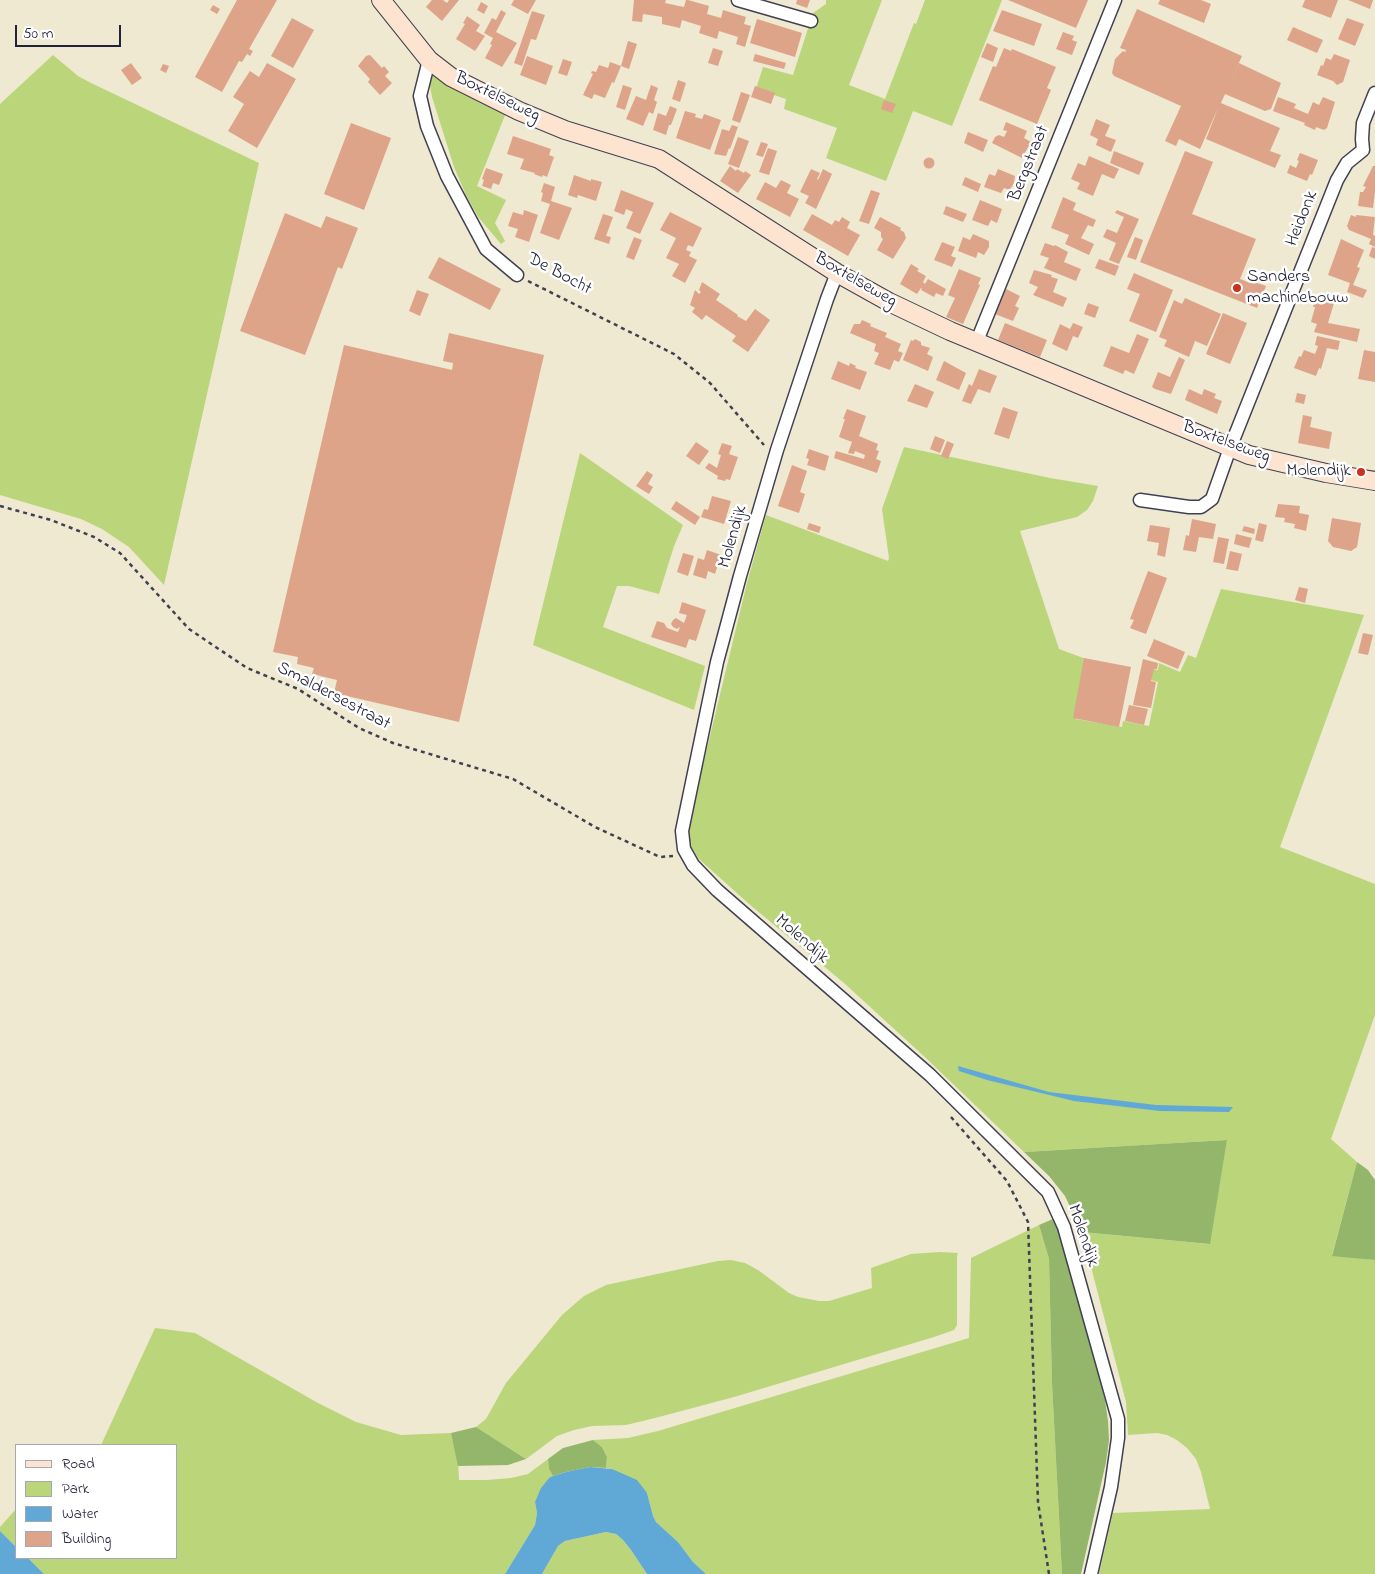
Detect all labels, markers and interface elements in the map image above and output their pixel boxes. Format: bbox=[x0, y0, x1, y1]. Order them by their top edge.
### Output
scale bar bbox=[18, 15, 124, 47]
text: 50 m bbox=[23, 23, 53, 45]
street label: Boxtelseweg bbox=[451, 68, 543, 128]
street label: Bergstraat bbox=[1005, 123, 1055, 205]
street label: Heidonk bbox=[1282, 188, 1324, 250]
street label: De Bocht bbox=[523, 249, 595, 301]
street label: Boxtelseweg bbox=[810, 249, 900, 313]
place label: Sanders machinebouw bbox=[1247, 267, 1348, 310]
marker: Sanders machinebouw bbox=[1231, 282, 1243, 294]
street label: Boxtelseweg bbox=[1179, 417, 1273, 469]
place label: Molendijk bbox=[1286, 461, 1351, 483]
marker: Molendijk bbox=[1355, 466, 1367, 478]
street label: Molendijk bbox=[715, 503, 753, 571]
street label: Smaldersestraat bbox=[273, 658, 393, 736]
street label: Molendijk bbox=[770, 911, 832, 969]
street label: Molendijk bbox=[1061, 1202, 1103, 1270]
legend bbox=[15, 1444, 178, 1559]
text: Road bbox=[62, 1453, 95, 1475]
text: Park bbox=[62, 1478, 89, 1500]
text: Water bbox=[62, 1503, 98, 1525]
text: Building bbox=[62, 1528, 111, 1550]

